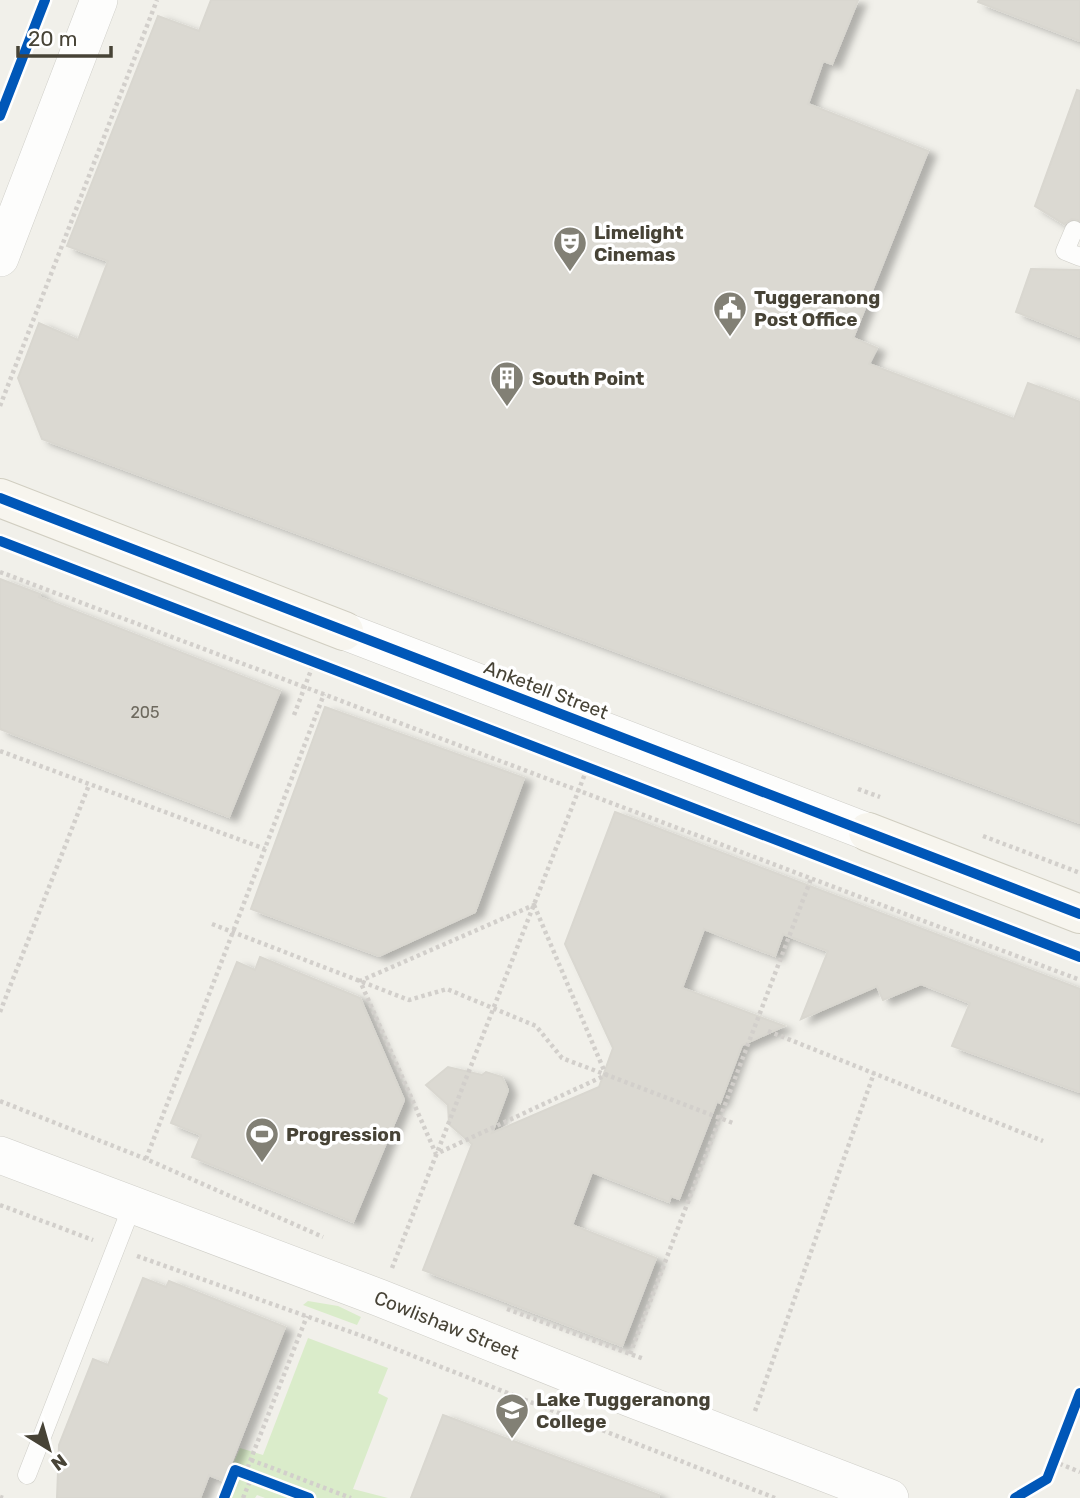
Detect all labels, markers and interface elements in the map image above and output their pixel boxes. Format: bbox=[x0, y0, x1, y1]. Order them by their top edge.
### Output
scale bar bbox=[18, 14, 110, 58]
text: 20 m bbox=[28, 26, 77, 51]
place label: Limelight Cinemas bbox=[594, 221, 684, 266]
theatre icon: Limelight Cinemas bbox=[551, 224, 589, 273]
place label: Tuggeranong Post Office bbox=[754, 286, 880, 331]
public building icon: Tuggeranong Post Office bbox=[711, 289, 749, 338]
building icon: South Point bbox=[488, 359, 526, 408]
place label: South Point bbox=[532, 367, 645, 390]
street label: Anketell Street bbox=[481, 656, 612, 724]
house number: 205 bbox=[130, 703, 160, 722]
sports icon: Progression bbox=[243, 1115, 281, 1164]
place label: Progression bbox=[286, 1123, 401, 1146]
street label: Cowlishaw Street bbox=[371, 1285, 523, 1364]
place label: Lake Tuggeranong College bbox=[536, 1388, 711, 1433]
school or university icon: Lake Tuggeranong College bbox=[493, 1391, 531, 1440]
north arrow bbox=[14, 1414, 84, 1484]
text: N bbox=[47, 1449, 71, 1475]

